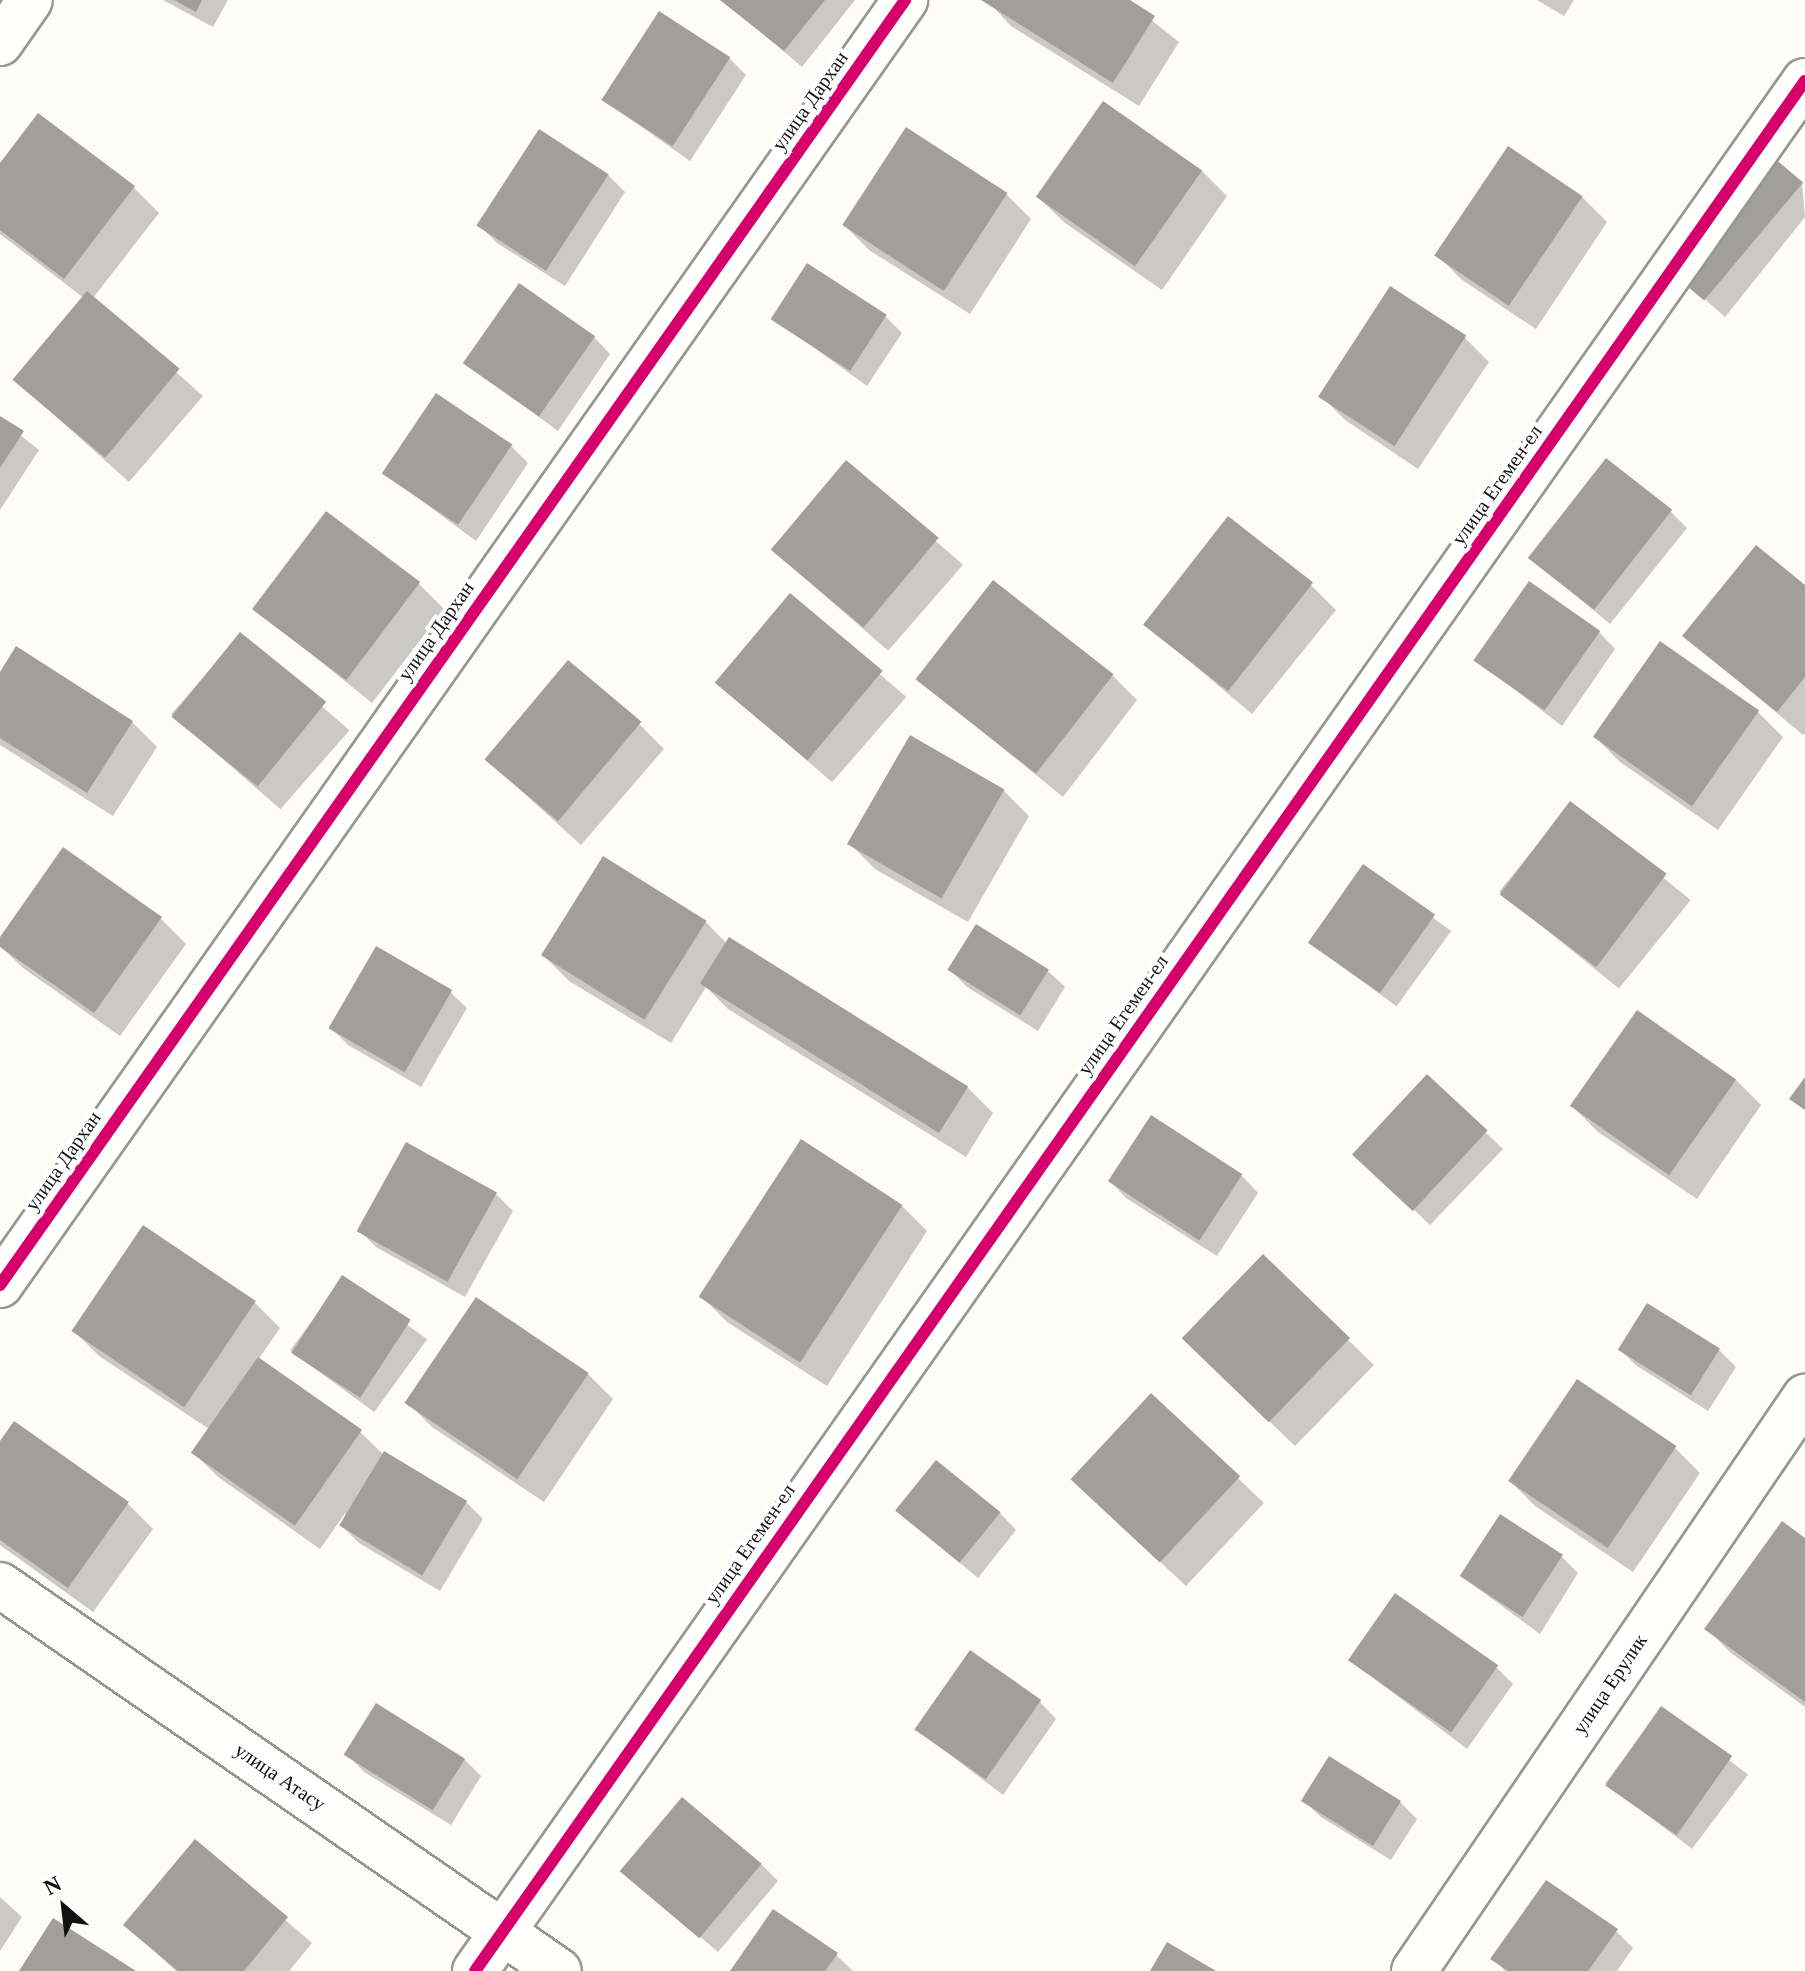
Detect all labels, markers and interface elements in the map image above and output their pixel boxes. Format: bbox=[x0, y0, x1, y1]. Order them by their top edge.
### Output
street label: улица Дархан bbox=[767, 47, 853, 155]
street label: улица Егемен-ел bbox=[1447, 420, 1547, 550]
street label: улица Дархан bbox=[393, 577, 479, 685]
street label: улица Егемен-ел bbox=[1073, 950, 1173, 1080]
street label: улица Дархан bbox=[20, 1107, 106, 1215]
street label: улица Егемен-ел bbox=[700, 1479, 800, 1609]
street label: улица Ерулик bbox=[1568, 1629, 1652, 1739]
street label: улица Атасу bbox=[230, 1738, 330, 1816]
north arrow bbox=[24, 1867, 104, 1947]
text: N bbox=[40, 1871, 65, 1900]

